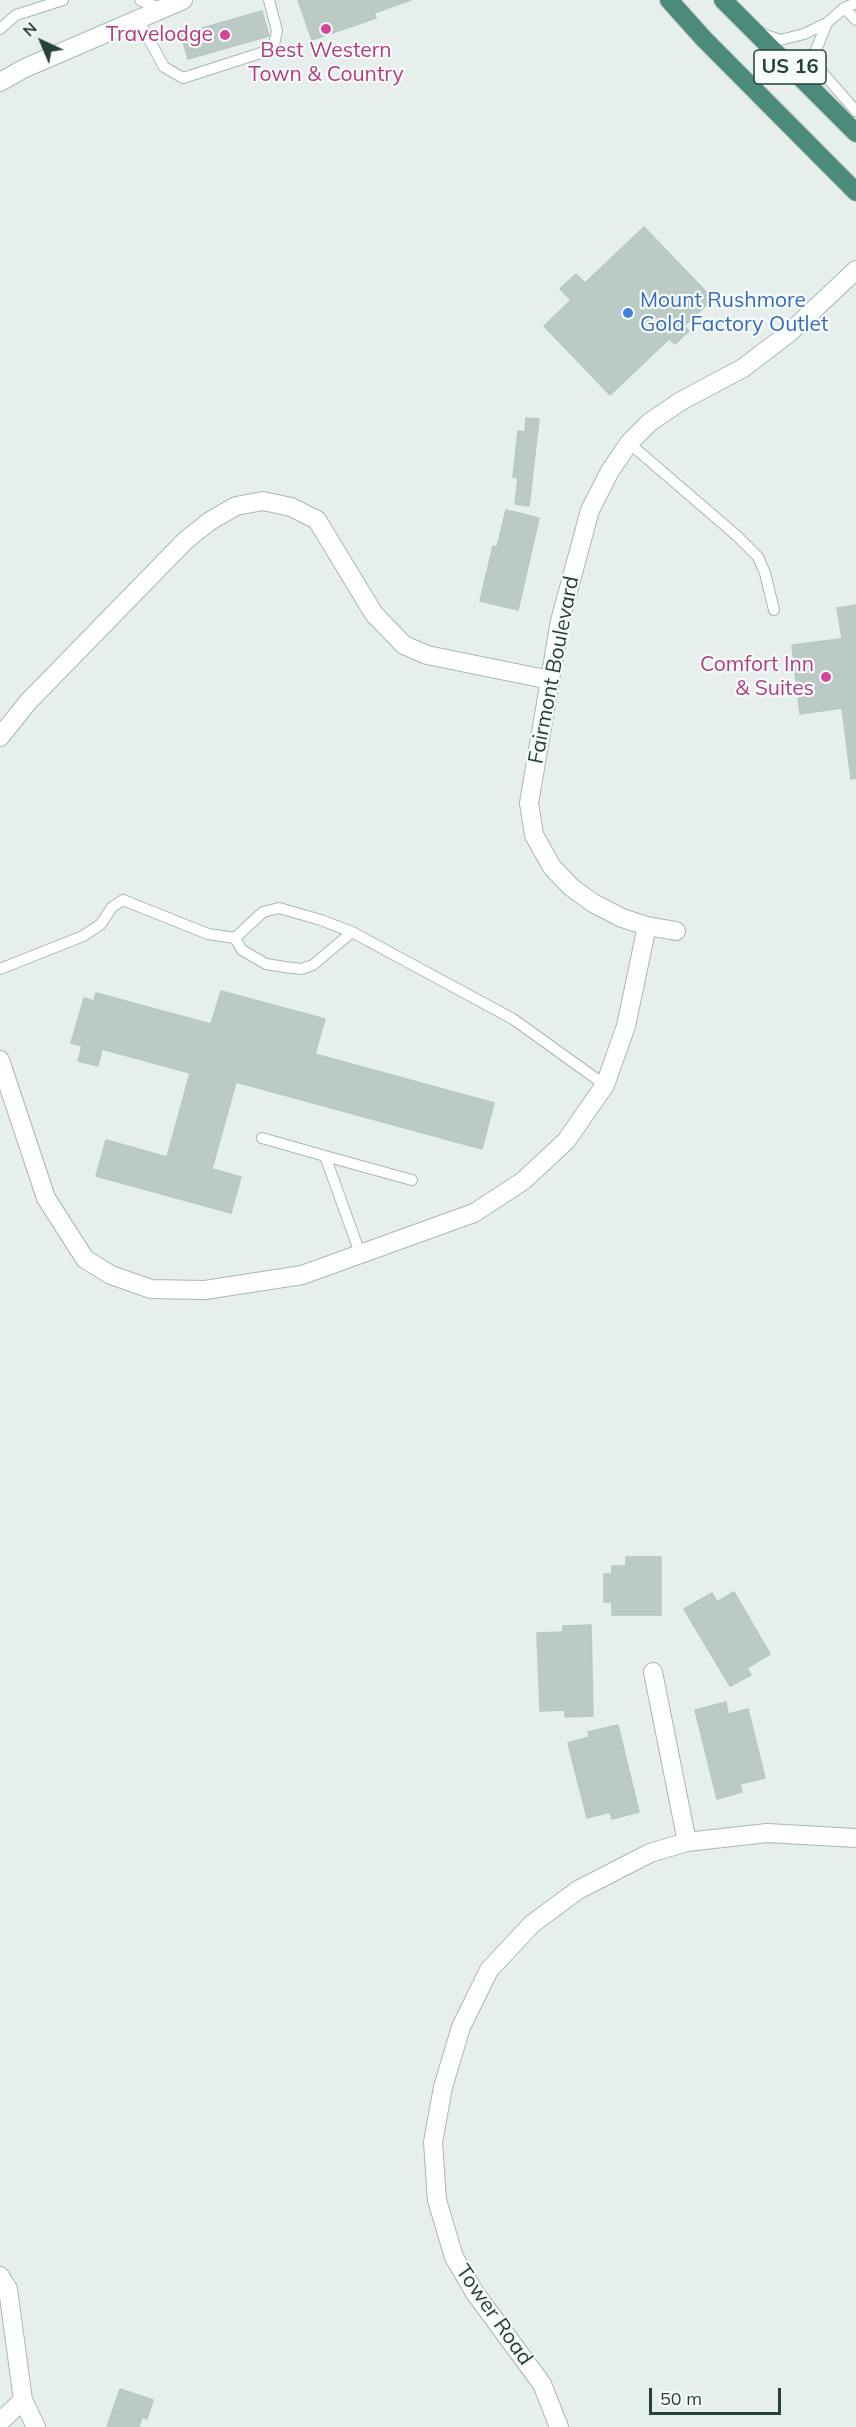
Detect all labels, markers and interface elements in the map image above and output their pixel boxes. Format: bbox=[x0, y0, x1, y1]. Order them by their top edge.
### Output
north arrow bbox=[12, 12, 72, 72]
text: N bbox=[18, 18, 41, 40]
place label: Travelodge bbox=[106, 22, 213, 48]
marker: Best Western Town & Country bbox=[319, 22, 333, 36]
marker: Travelodge bbox=[218, 28, 232, 42]
place label: Best Western Town & Country bbox=[248, 38, 404, 88]
road number: US 16 bbox=[754, 50, 826, 84]
place label: Mount Rushmore Gold Factory Outlet bbox=[640, 288, 828, 338]
marker: Mount Rushmore Gold Factory Outlet bbox=[621, 306, 635, 320]
street label: Fairmont Boulevard bbox=[523, 574, 585, 766]
place label: Comfort Inn & Suites bbox=[700, 652, 814, 702]
marker: Comfort Inn & Suites bbox=[819, 670, 833, 684]
street label: Tower Road bbox=[450, 2260, 538, 2370]
scale bar bbox=[652, 2376, 784, 2414]
text: 50 m bbox=[660, 2387, 702, 2410]

